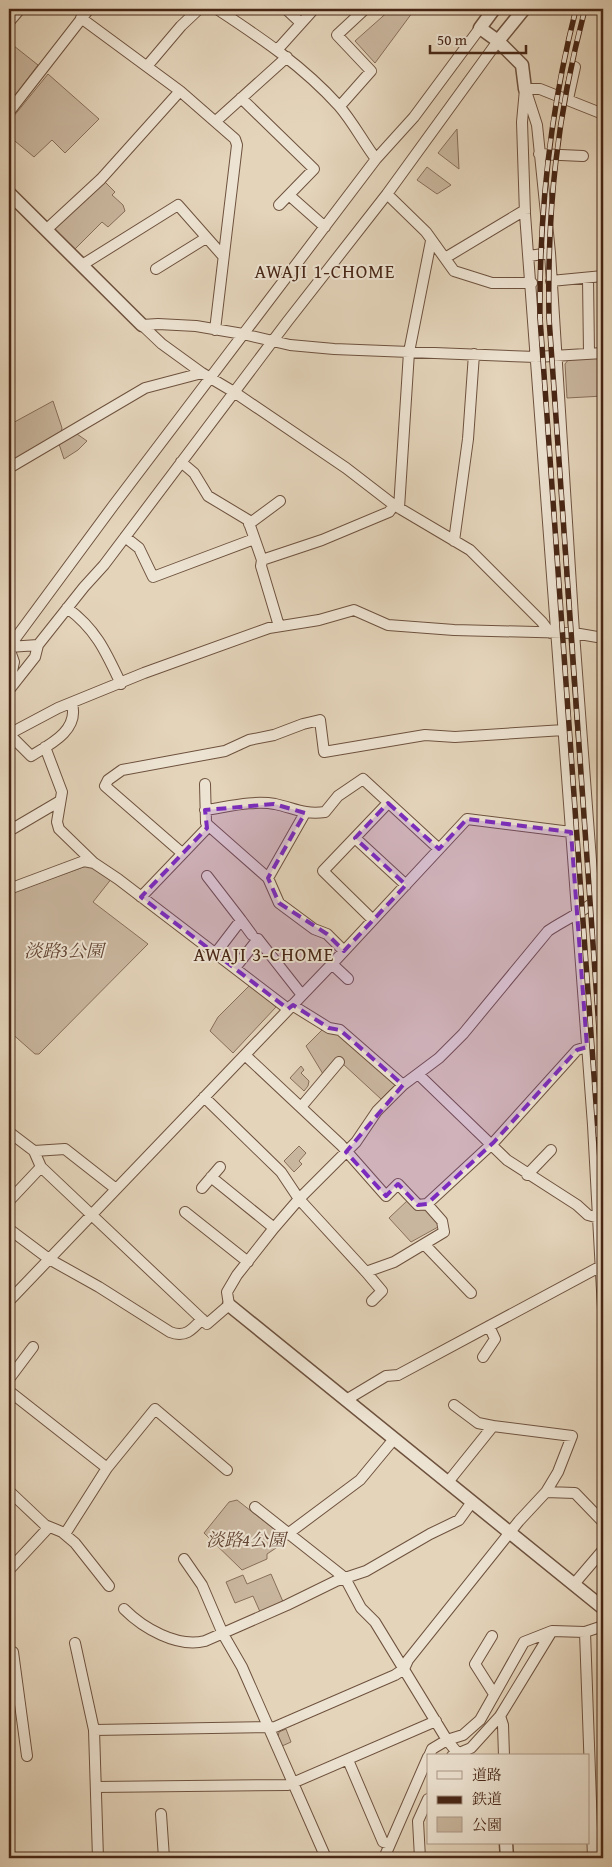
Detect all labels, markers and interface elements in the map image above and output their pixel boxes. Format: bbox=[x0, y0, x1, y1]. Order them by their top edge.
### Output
scale bar bbox=[430, 22, 526, 54]
text: 50 m bbox=[437, 29, 468, 50]
district label: AWAJI 1-CHOME bbox=[255, 257, 395, 285]
park label: 淡路3公園 bbox=[24, 937, 107, 964]
district label: AWAJI 3-CHOME bbox=[194, 940, 334, 968]
park label: 淡路4公園 bbox=[206, 1526, 289, 1553]
legend bbox=[427, 1754, 590, 1844]
text: 道路 bbox=[472, 1764, 502, 1785]
text: 鉄道 bbox=[472, 1788, 502, 1809]
text: 公園 bbox=[472, 1814, 502, 1835]

